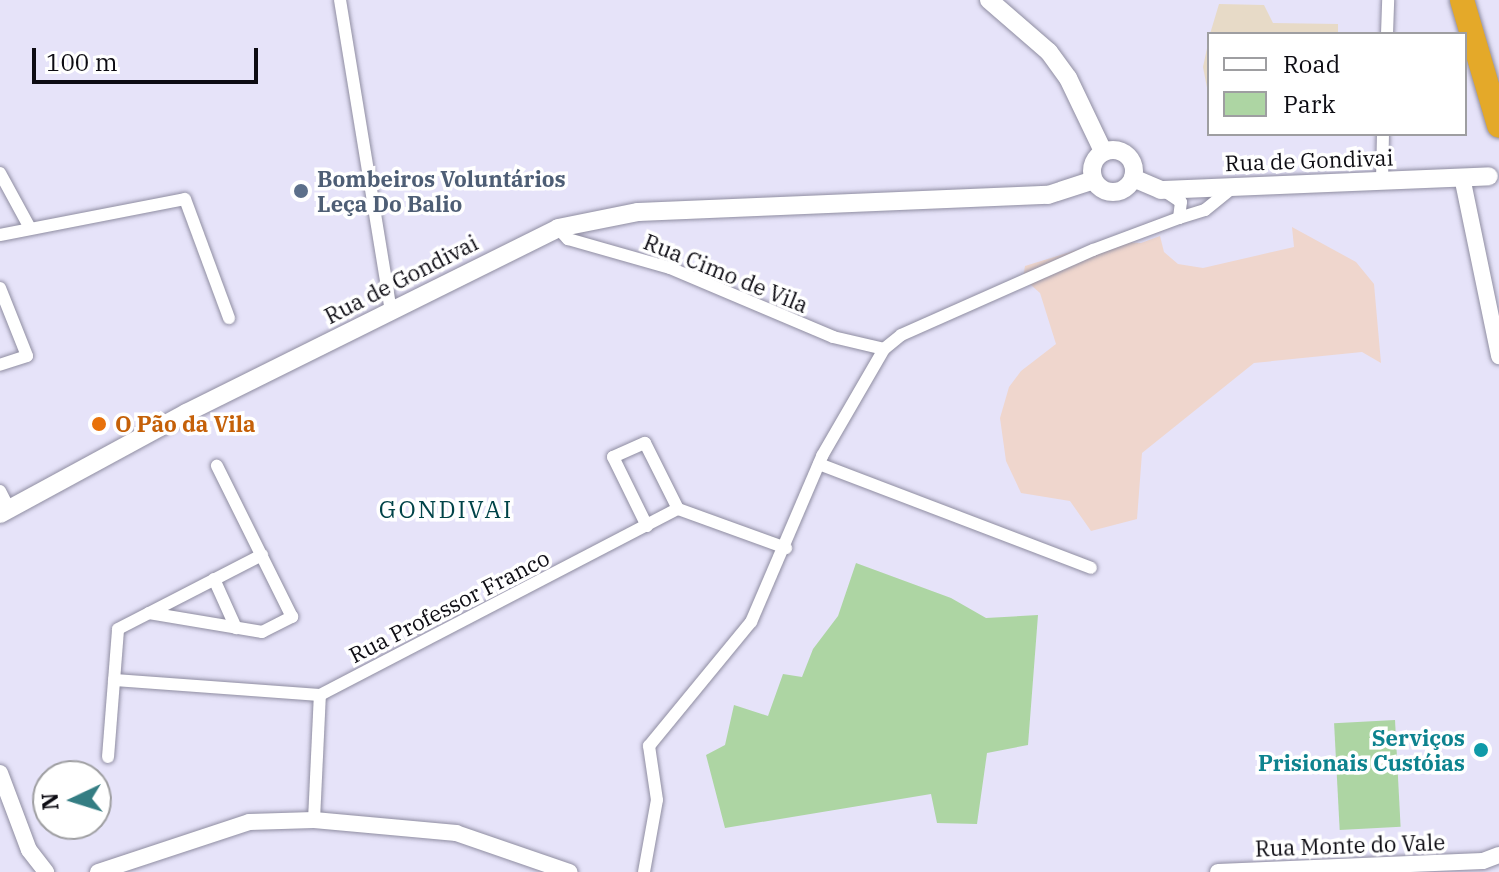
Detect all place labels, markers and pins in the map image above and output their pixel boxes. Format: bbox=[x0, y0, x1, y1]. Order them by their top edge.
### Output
place label: Bombeiros Voluntários Leça Do Balio bbox=[317, 165, 566, 216]
marker: Bombeiros Voluntários Leça Do Balio bbox=[292, 182, 310, 200]
place label: O Pão da Vila bbox=[115, 411, 255, 437]
marker: O Pão da Vila bbox=[90, 415, 108, 433]
place label: Serviços Prisionais Custóias bbox=[1258, 724, 1465, 776]
marker: Serviços Prisionais Custóias bbox=[1472, 741, 1490, 759]

